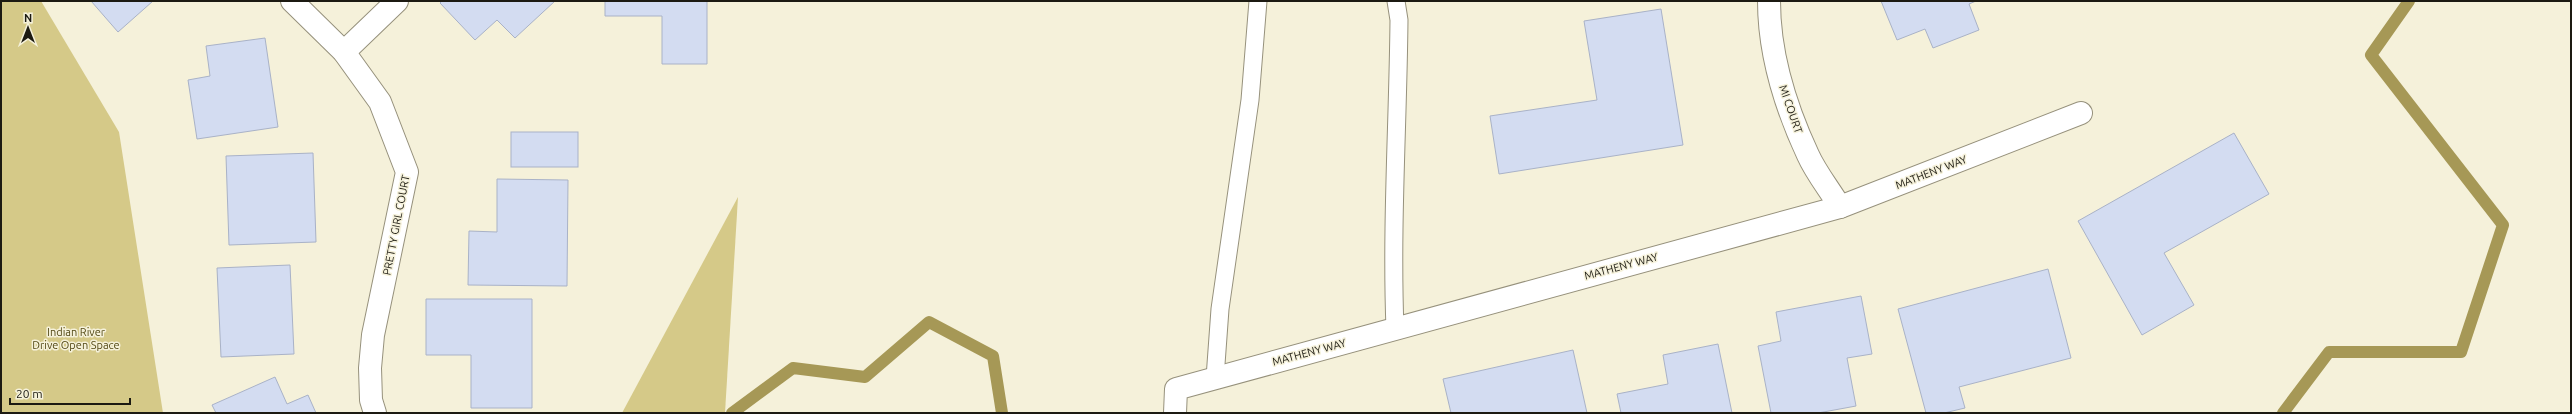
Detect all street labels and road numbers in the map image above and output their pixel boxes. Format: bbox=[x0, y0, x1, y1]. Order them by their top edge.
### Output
street label: MI COURT bbox=[1777, 83, 1805, 135]
street label: MATHENY WAY bbox=[1894, 153, 1969, 191]
street label: PRETTY GIRL COURT bbox=[380, 174, 412, 276]
street label: MATHENY WAY bbox=[1583, 250, 1660, 282]
street label: MATHENY WAY bbox=[1271, 336, 1348, 368]

